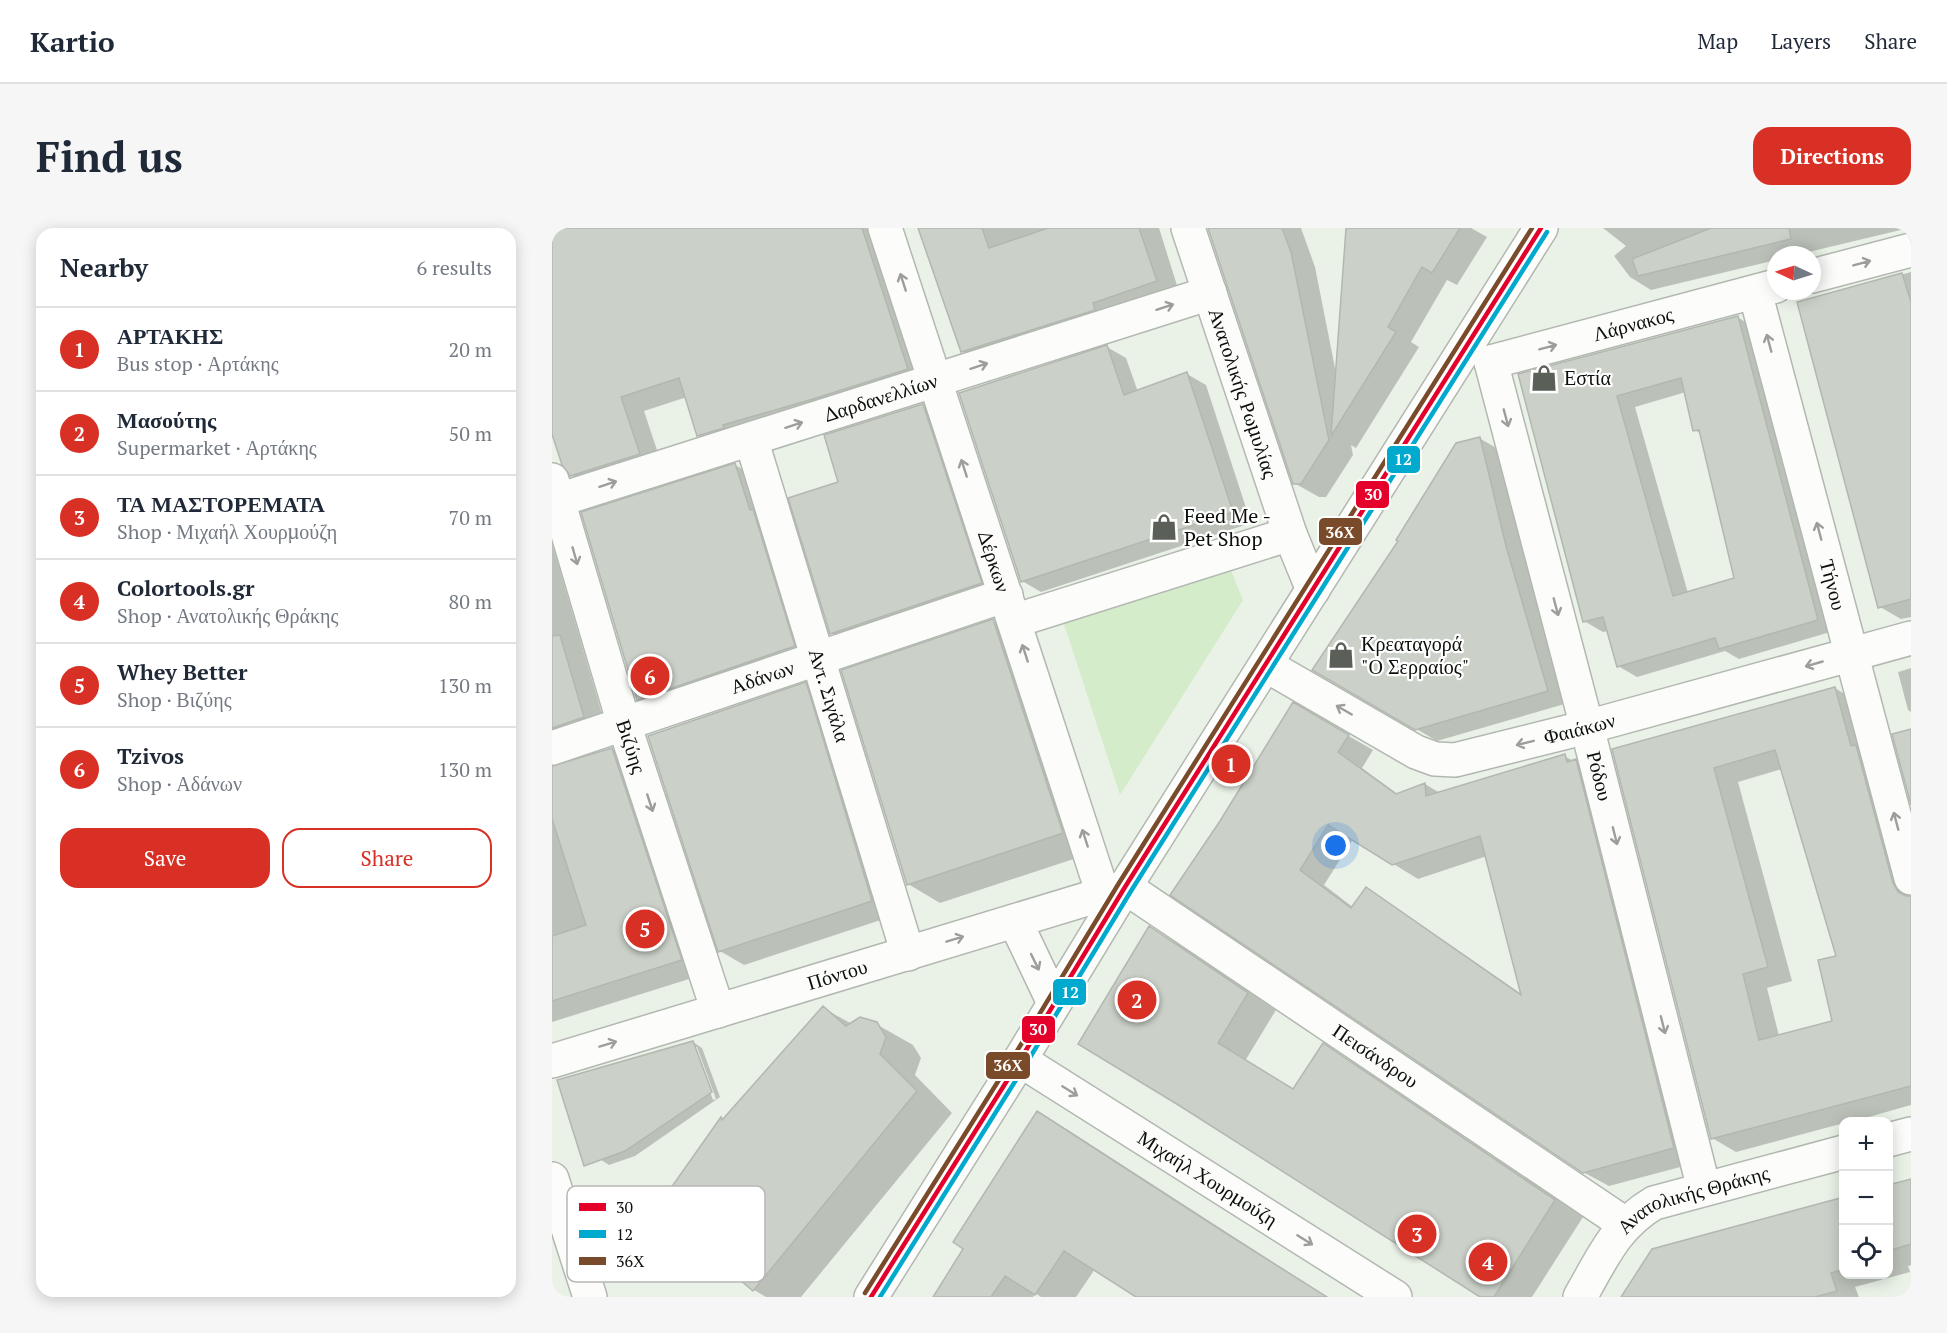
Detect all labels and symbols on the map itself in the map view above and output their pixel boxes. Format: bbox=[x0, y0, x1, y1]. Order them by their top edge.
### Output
north arrow bbox=[1767, 246, 1821, 300]
one-way arrow bbox=[1852, 257, 1871, 269]
one-way arrow bbox=[897, 273, 908, 292]
street label: Λάρνακος bbox=[1590, 300, 1676, 347]
one-way arrow bbox=[1155, 301, 1174, 312]
street label: Ανατολικής Ρωμυλίας bbox=[1203, 304, 1284, 482]
one-way arrow bbox=[1763, 334, 1774, 353]
one-way arrow bbox=[1538, 340, 1557, 352]
one-way arrow bbox=[969, 360, 988, 371]
shop icon: Εστία bbox=[1529, 363, 1559, 393]
place label: Εστία bbox=[1564, 364, 1611, 391]
street label: Δαρδανελλίων bbox=[820, 366, 941, 428]
one-way arrow bbox=[1501, 409, 1513, 428]
one-way arrow bbox=[784, 419, 803, 430]
line badge: 12 bbox=[1386, 445, 1421, 474]
text: 12 bbox=[1394, 448, 1412, 470]
one-way arrow bbox=[958, 459, 969, 478]
one-way arrow bbox=[598, 478, 617, 489]
line badge: 30 bbox=[1355, 480, 1390, 509]
text: 30 bbox=[1364, 483, 1382, 505]
place label: Feed Me - Pet Shop bbox=[1184, 502, 1271, 552]
shop icon: Feed Me - Pet Shop bbox=[1149, 512, 1179, 542]
line badge: 36Χ bbox=[1318, 517, 1363, 546]
text: 36Χ bbox=[1325, 521, 1355, 543]
one-way arrow bbox=[1813, 522, 1824, 541]
street label: Δέρκων bbox=[972, 527, 1017, 596]
one-way arrow bbox=[570, 546, 581, 565]
street label: Τήνου bbox=[1814, 556, 1853, 613]
one-way arrow bbox=[1550, 597, 1562, 616]
place label: Κρεαταγορά "Ο Σερραίος" bbox=[1361, 630, 1469, 680]
shop icon: Κρεαταγορά "Ο Σερραίος" bbox=[1326, 640, 1356, 670]
one-way arrow bbox=[1018, 644, 1029, 663]
street label: Αντ. Σιγάλα bbox=[803, 645, 857, 746]
street label: Αδάνων bbox=[727, 653, 798, 700]
pin: 6 bbox=[630, 654, 670, 698]
one-way arrow bbox=[1805, 658, 1824, 670]
one-way arrow bbox=[1336, 704, 1353, 716]
street label: Φαιάκων bbox=[1541, 706, 1618, 750]
street label: Βιζύης bbox=[610, 716, 653, 777]
one-way arrow bbox=[1515, 738, 1534, 749]
pin: 1 bbox=[1212, 742, 1250, 786]
street label: Ρόδου bbox=[1581, 748, 1619, 804]
one-way arrow bbox=[645, 793, 656, 812]
one-way arrow bbox=[1890, 812, 1901, 831]
one-way arrow bbox=[1609, 827, 1621, 846]
one-way arrow bbox=[1079, 829, 1090, 848]
your location bbox=[1321, 831, 1350, 860]
pin: 5 bbox=[626, 906, 664, 952]
one-way arrow bbox=[945, 933, 964, 944]
street label: Πόντου bbox=[804, 952, 870, 996]
one-way arrow bbox=[1029, 952, 1041, 970]
line badge: 12 bbox=[1052, 978, 1087, 1006]
pin: 2 bbox=[1118, 978, 1156, 1022]
text: 12 bbox=[1061, 981, 1079, 1003]
line badge: 30 bbox=[1021, 1015, 1056, 1044]
one-way arrow bbox=[1658, 1016, 1669, 1035]
street label: Πεισάνδρου bbox=[1328, 1017, 1424, 1094]
text: 30 bbox=[1029, 1018, 1047, 1040]
one-way arrow bbox=[598, 1038, 617, 1049]
line badge: 36Χ bbox=[985, 1051, 1031, 1080]
text: 36Χ bbox=[993, 1054, 1023, 1076]
one-way arrow bbox=[1061, 1085, 1078, 1097]
street label: Μιχαήλ Χουρμούζη bbox=[1133, 1124, 1283, 1233]
street label: Ανατολικής Θράκης bbox=[1611, 1159, 1772, 1240]
legend bbox=[567, 1186, 765, 1282]
text: 30 bbox=[616, 1196, 633, 1218]
pin: 3 bbox=[1398, 1212, 1436, 1256]
text: 12 bbox=[616, 1223, 633, 1245]
one-way arrow bbox=[1297, 1234, 1314, 1247]
pin: 4 bbox=[1468, 1240, 1508, 1284]
text: 36Χ bbox=[616, 1250, 645, 1272]

